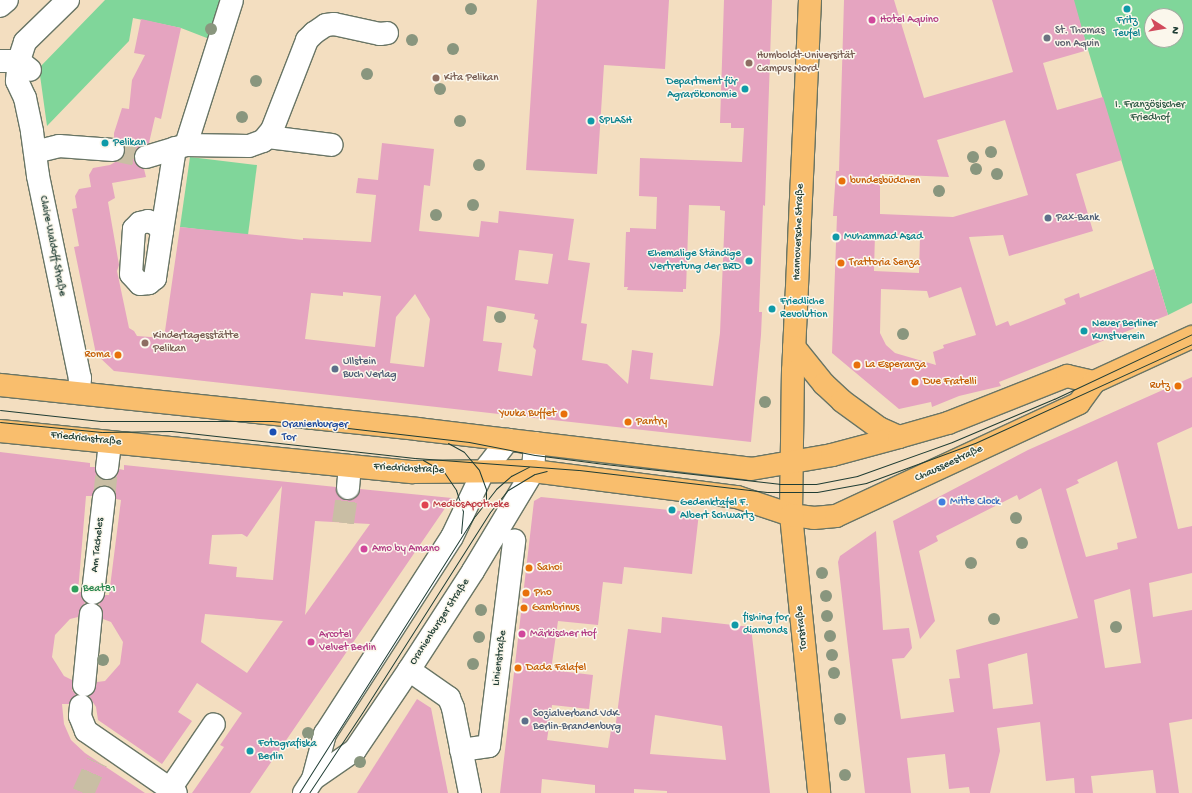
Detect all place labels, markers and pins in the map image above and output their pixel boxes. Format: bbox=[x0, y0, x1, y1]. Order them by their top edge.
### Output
marker: Fritz Teufel bbox=[1122, 4, 1132, 14]
place label: Hotel Aquino bbox=[880, 13, 939, 27]
marker: Hotel Aquino bbox=[867, 15, 877, 25]
place label: Fritz Teufel bbox=[1114, 15, 1140, 41]
place label: St. Thomas von Aquin bbox=[1055, 25, 1104, 51]
marker: St. Thomas von Aquin bbox=[1042, 33, 1052, 43]
place label: Humboldt-Universität Campus Nord bbox=[757, 50, 854, 76]
marker: Humboldt-Universität Campus Nord bbox=[744, 58, 754, 68]
place label: Kita Pelikan bbox=[444, 71, 498, 85]
marker: Kita Pelikan bbox=[431, 73, 441, 83]
place label: Department für Agrarökonomie bbox=[666, 76, 737, 102]
marker: Department für Agrarökonomie bbox=[740, 84, 750, 94]
place label: SPLASH bbox=[599, 114, 632, 128]
marker: SPLASH bbox=[586, 116, 596, 126]
place label: Pelikan bbox=[113, 136, 146, 150]
marker: Pelikan bbox=[100, 138, 110, 148]
place label: bundesbüdchen bbox=[850, 174, 920, 188]
marker: bundesbüdchen bbox=[837, 176, 847, 186]
place label: Pax-Bank bbox=[1056, 211, 1099, 225]
marker: Pax-Bank bbox=[1043, 213, 1053, 223]
place label: Muhammad Asad bbox=[844, 230, 923, 244]
marker: Muhammad Asad bbox=[831, 232, 841, 242]
place label: Ehemalige Ständige Vertretung der BRD bbox=[648, 248, 741, 274]
marker: Ehemalige Ständige Vertretung der BRD bbox=[744, 256, 754, 266]
place label: Trattoria Senza bbox=[849, 256, 920, 270]
marker: Trattoria Senza bbox=[836, 258, 846, 268]
place label: Friedliche Revolution bbox=[780, 296, 827, 322]
marker: Friedliche Revolution bbox=[767, 304, 777, 314]
place label: Neuer Berliner Kunstverein bbox=[1092, 318, 1157, 344]
marker: Neuer Berliner Kunstverein bbox=[1079, 326, 1089, 336]
place label: Kindertagesstätte Pelikan bbox=[153, 330, 239, 356]
marker: Kindertagesstätte Pelikan bbox=[140, 338, 150, 348]
place label: Roma bbox=[85, 348, 110, 362]
marker: Roma bbox=[113, 350, 123, 360]
place label: Ullstein Buch Verlag bbox=[343, 356, 397, 382]
place label: La Esperanza bbox=[865, 358, 926, 372]
marker: La Esperanza bbox=[852, 360, 862, 370]
marker: Ullstein Buch Verlag bbox=[330, 364, 340, 374]
place label: Due Fratelli bbox=[923, 375, 977, 389]
marker: Due Fratelli bbox=[910, 377, 920, 387]
place label: Rutz bbox=[1150, 379, 1170, 393]
marker: Rutz bbox=[1173, 381, 1183, 391]
place label: Yuuka Buffet bbox=[499, 407, 556, 421]
marker: Yuuka Buffet bbox=[559, 409, 569, 419]
place label: Pantry bbox=[636, 415, 667, 429]
marker: Pantry bbox=[623, 417, 633, 427]
place label: Oranienburger Tor bbox=[282, 419, 348, 445]
marker: Oranienburger Tor bbox=[267, 426, 279, 438]
place label: Mitte Clock bbox=[950, 495, 1000, 509]
place label: Gedenktafel F. Albert Schwartz bbox=[680, 497, 754, 523]
marker: Mitte Clock bbox=[937, 497, 947, 507]
place label: MediosApotheke bbox=[433, 498, 509, 512]
marker: MediosApotheke bbox=[420, 500, 430, 510]
marker: Gedenktafel F. Albert Schwartz bbox=[667, 505, 677, 515]
place label: Amo by Amano bbox=[372, 542, 440, 556]
marker: Amo by Amano bbox=[359, 544, 369, 554]
place label: Sahoi bbox=[537, 561, 562, 575]
marker: Sahoi bbox=[524, 563, 534, 573]
place label: Beat81 bbox=[83, 582, 115, 596]
marker: Beat81 bbox=[70, 584, 80, 594]
place label: Pho bbox=[534, 586, 552, 600]
marker: Pho bbox=[521, 588, 531, 598]
place label: Gambrinus bbox=[532, 601, 579, 615]
marker: Gambrinus bbox=[519, 603, 529, 613]
place label: fishing for diamonds bbox=[743, 612, 788, 638]
marker: fishing for diamonds bbox=[730, 620, 740, 630]
place label: Märkischer Hof bbox=[530, 627, 596, 641]
place label: Arcotel Velvet Berlin bbox=[319, 629, 376, 655]
marker: Märkischer Hof bbox=[517, 629, 527, 639]
marker: Arcotel Velvet Berlin bbox=[306, 637, 316, 647]
place label: Dada Falafel bbox=[526, 661, 586, 675]
marker: Dada Falafel bbox=[513, 663, 523, 673]
place label: Sozialverband VdK Berlin-Brandenburg bbox=[533, 708, 621, 734]
marker: Sozialverband VdK Berlin-Brandenburg bbox=[520, 716, 530, 726]
place label: Fotografiska Berlin bbox=[258, 738, 317, 764]
marker: Fotografiska Berlin bbox=[245, 746, 255, 756]

